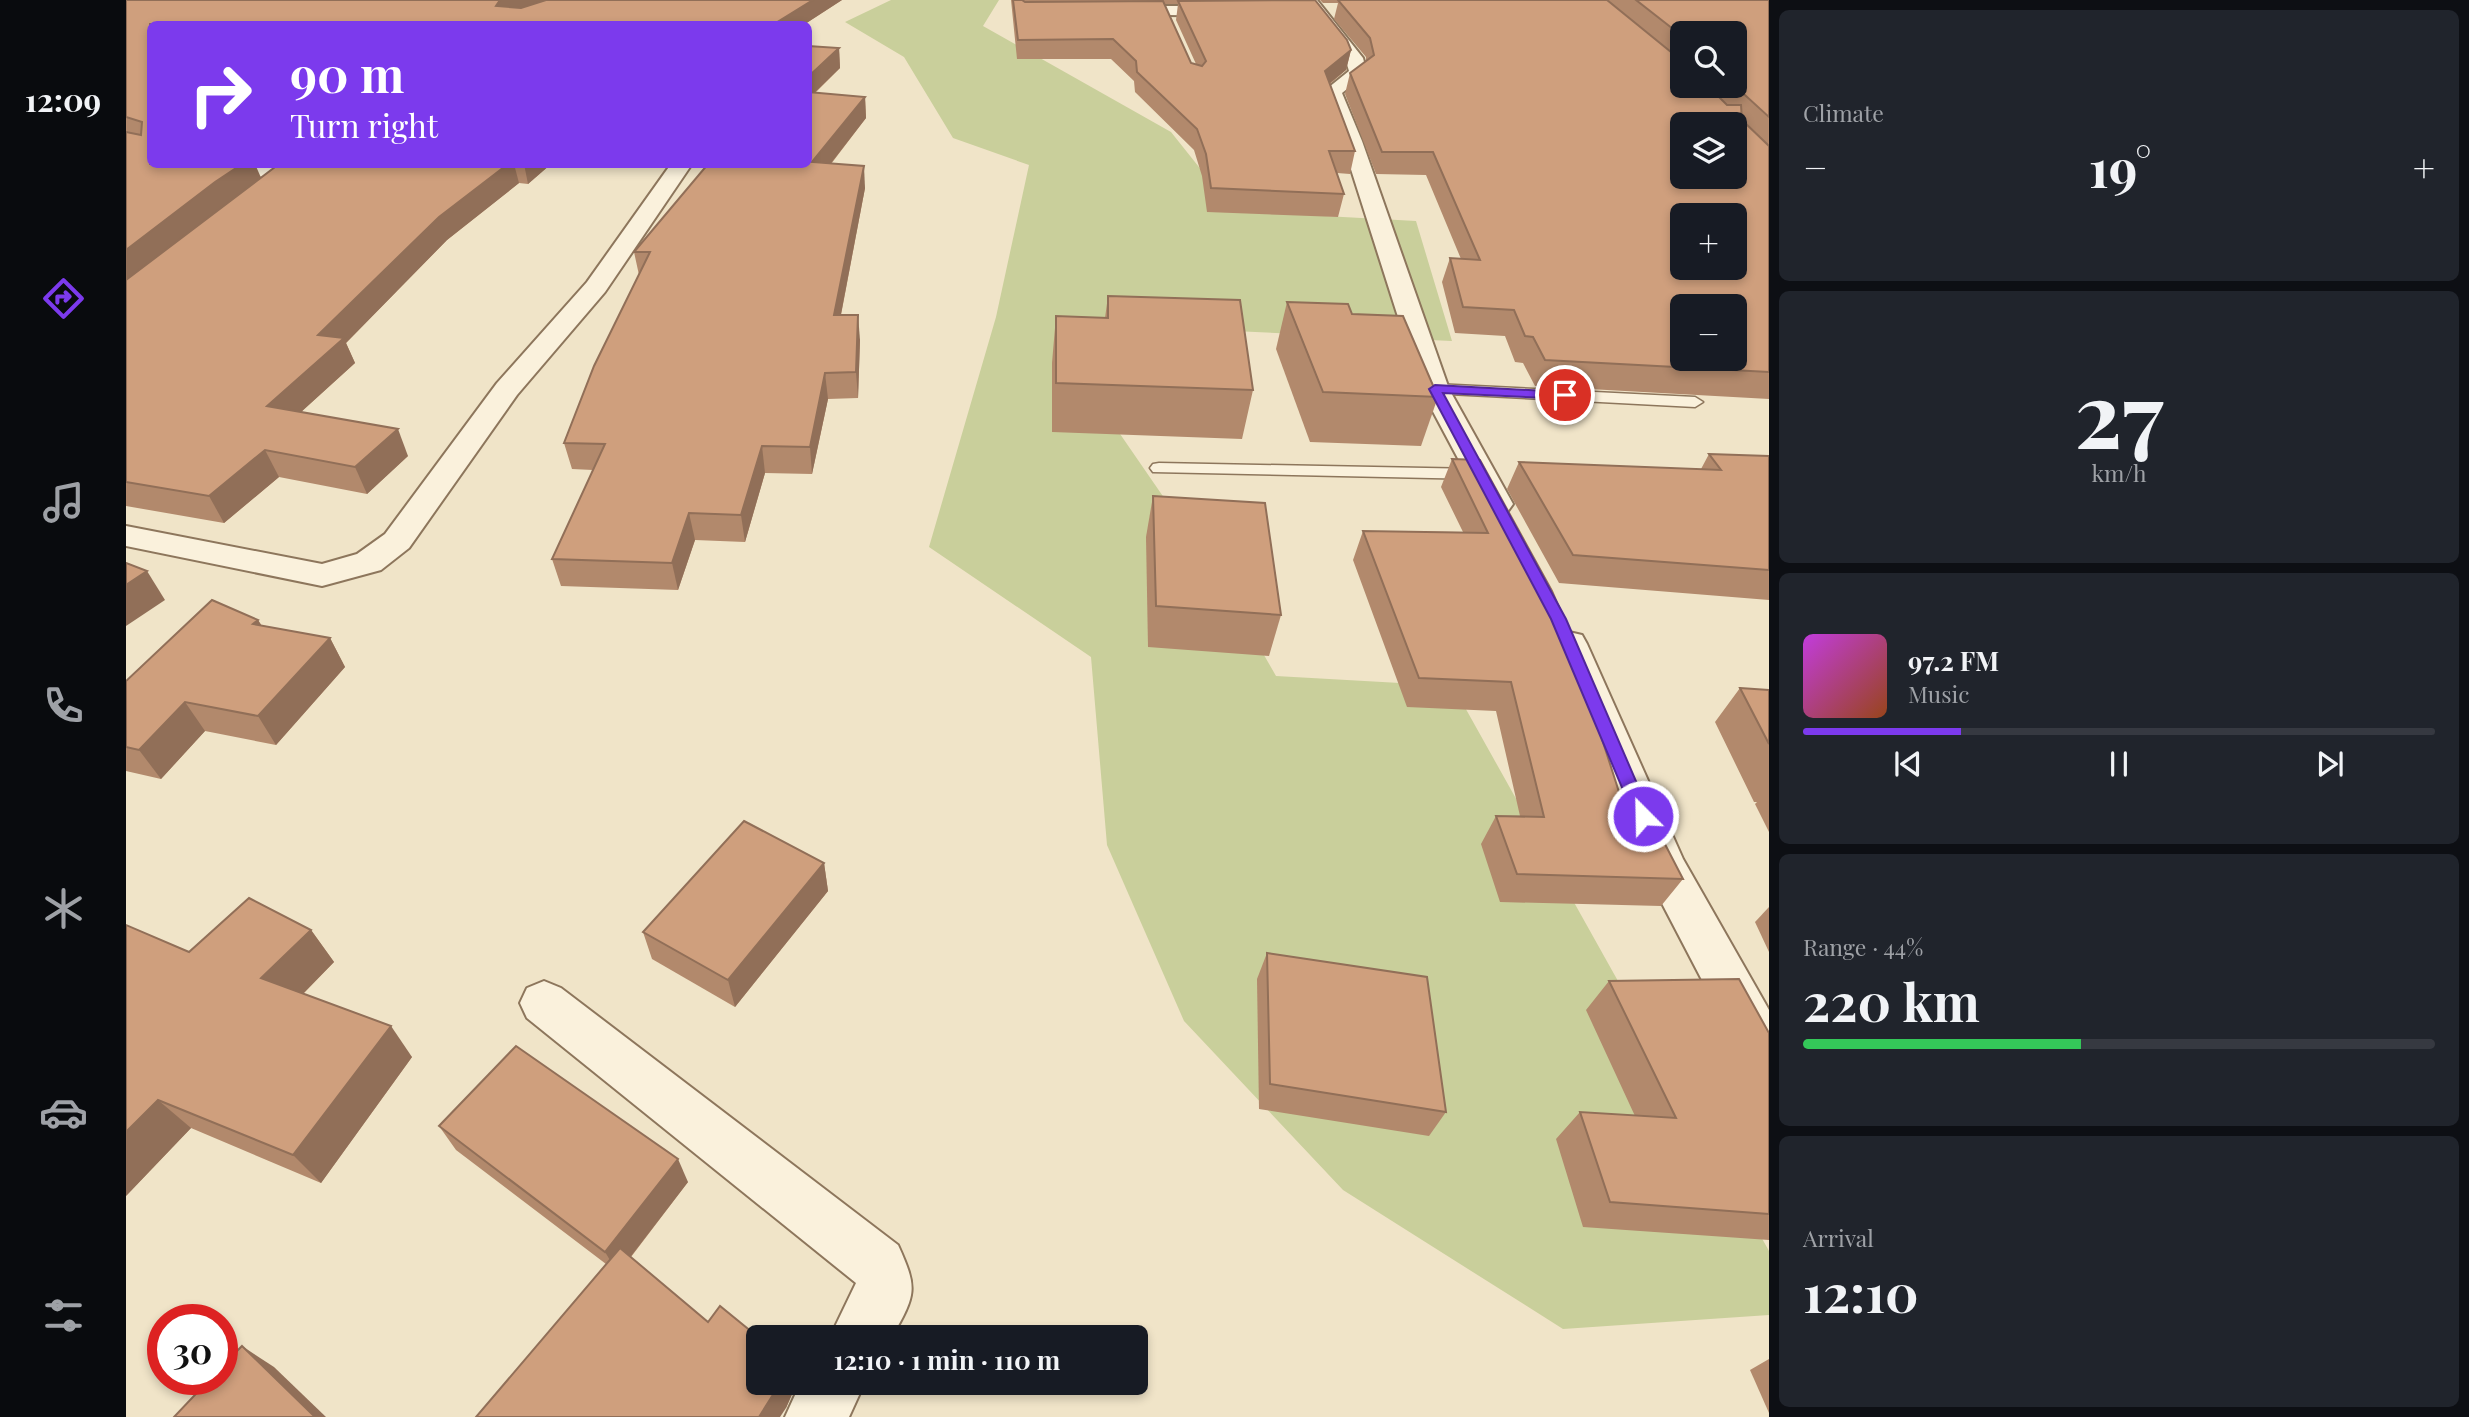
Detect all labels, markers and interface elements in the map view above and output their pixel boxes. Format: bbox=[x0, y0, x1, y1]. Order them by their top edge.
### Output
map controls bbox=[1670, 21, 1747, 371]
button: search bbox=[1670, 21, 1747, 98]
text: 90 m bbox=[290, 40, 404, 105]
icon: right bbox=[175, 49, 266, 140]
text: 12:09 bbox=[25, 77, 101, 120]
text: Climate bbox=[1803, 97, 1884, 128]
text: Turn right bbox=[290, 103, 438, 146]
button: layers bbox=[1670, 112, 1747, 189]
text: 19° bbox=[2089, 132, 2152, 201]
text: − bbox=[1803, 141, 1828, 192]
text: + bbox=[2413, 141, 2435, 192]
button: + bbox=[1670, 203, 1747, 280]
icon: directions bbox=[39, 274, 88, 323]
button: − bbox=[1670, 294, 1747, 371]
text: 27 bbox=[2075, 351, 2164, 472]
pin bbox=[1535, 365, 1595, 425]
icon: arrive bbox=[1546, 376, 1584, 414]
text: km/h bbox=[2091, 457, 2147, 488]
icon: music bbox=[39, 478, 88, 527]
text: 97.2 FM bbox=[1908, 643, 1999, 678]
text: Music bbox=[1908, 678, 1969, 709]
icon: phone bbox=[39, 681, 88, 730]
icon: previous bbox=[1889, 745, 1927, 783]
icon: pause bbox=[2100, 745, 2138, 783]
icon: next bbox=[2311, 745, 2349, 783]
position arrow bbox=[1606, 779, 1680, 853]
icon: climate bbox=[39, 884, 88, 933]
text: Range · 44% bbox=[1803, 931, 1923, 962]
text: 220 km bbox=[1803, 966, 1980, 1035]
icon: car bbox=[39, 1088, 88, 1137]
text: Arrival bbox=[1803, 1222, 1874, 1253]
text: 12:10 bbox=[1803, 1257, 1919, 1326]
icon: filters bbox=[39, 1291, 88, 1340]
speed limit sign: 30 bbox=[147, 1304, 238, 1395]
text: 12:10 · 1 min · 110 m bbox=[834, 1342, 1060, 1377]

